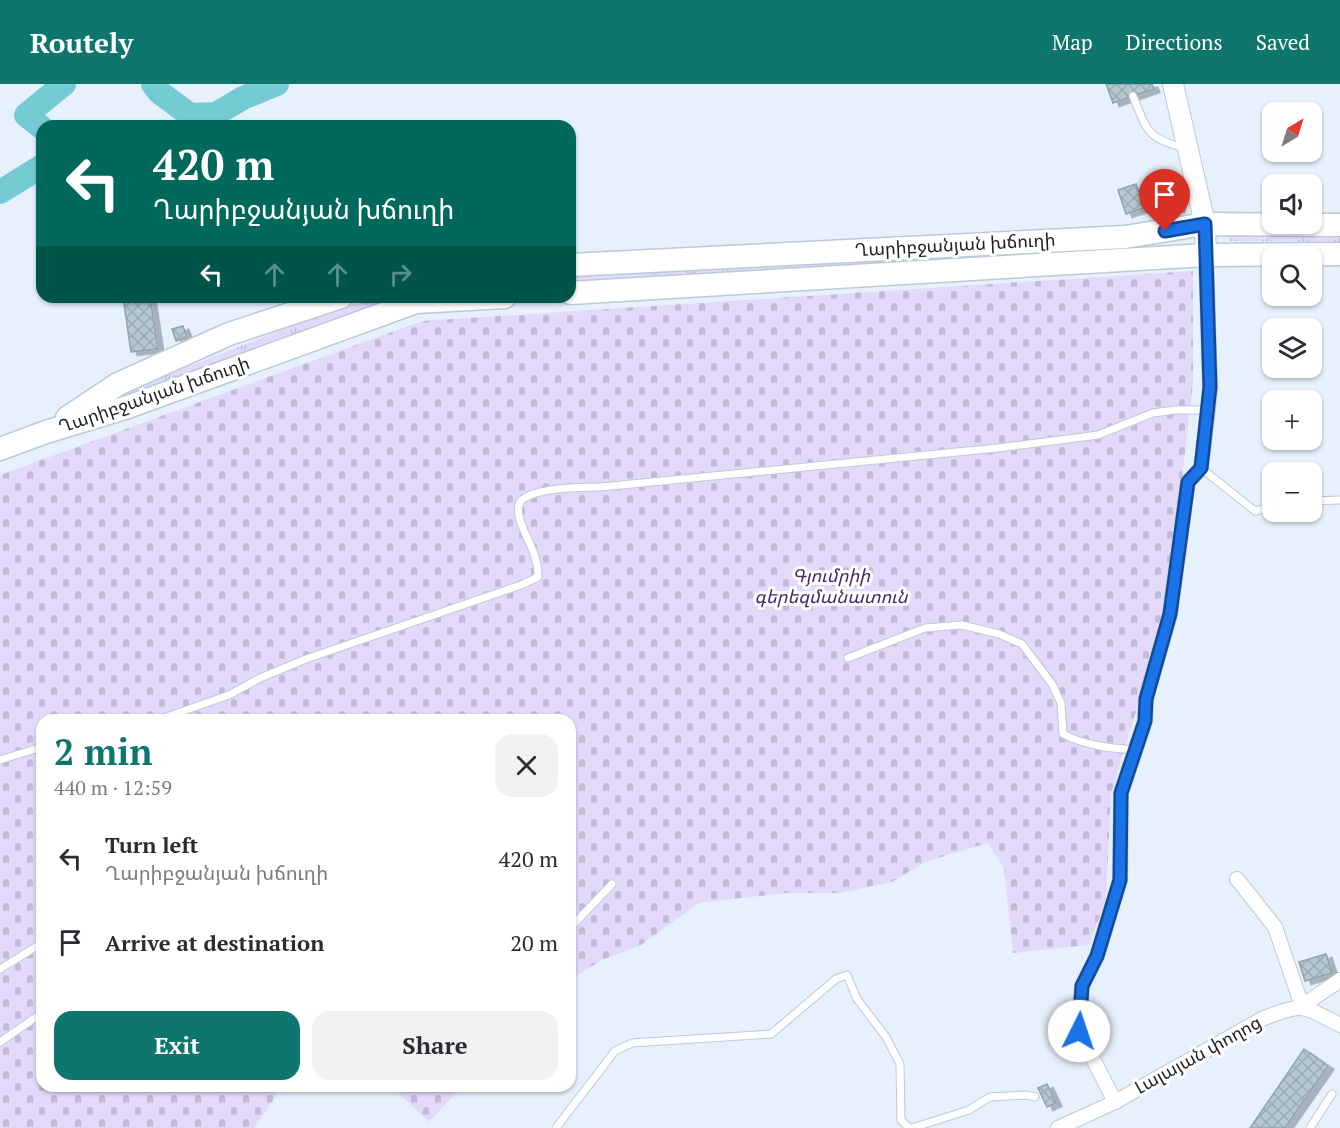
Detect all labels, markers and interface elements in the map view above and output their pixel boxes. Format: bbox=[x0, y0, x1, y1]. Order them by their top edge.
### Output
text: Routely bbox=[30, 24, 133, 61]
text: Map bbox=[1052, 28, 1093, 56]
text: Directions bbox=[1126, 28, 1223, 56]
text: Saved bbox=[1256, 28, 1310, 56]
north arrow bbox=[1262, 102, 1322, 162]
map controls bbox=[1262, 102, 1322, 522]
text: 420 m bbox=[153, 136, 274, 192]
icon: left bbox=[54, 144, 132, 222]
pin bbox=[1139, 169, 1190, 231]
button: sound bbox=[1262, 174, 1322, 234]
icon: arrive bbox=[1148, 178, 1181, 211]
text: Ղարիբջանյան խճուղի bbox=[153, 191, 454, 227]
street label: Ղարիբջանյան խճուղի bbox=[854, 227, 1056, 261]
button: search bbox=[1262, 246, 1322, 306]
icon: left bbox=[195, 258, 228, 291]
icon: ahead bbox=[258, 258, 291, 291]
icon: ahead bbox=[321, 258, 354, 291]
icon: right bbox=[384, 258, 417, 291]
button: layers bbox=[1262, 318, 1322, 378]
street label: Ղարիբջանյան խճուղի bbox=[55, 350, 253, 438]
button: + bbox=[1262, 390, 1322, 450]
button: − bbox=[1262, 462, 1322, 522]
park label: Գյումրիի գերեզմանատուն bbox=[754, 563, 909, 608]
text: 2 min bbox=[54, 728, 152, 775]
button: close bbox=[495, 734, 558, 797]
text: 440 m · 12:59 bbox=[54, 774, 172, 801]
text: Turn left bbox=[105, 830, 198, 859]
icon: left bbox=[54, 842, 87, 875]
text: 420 m bbox=[498, 844, 558, 873]
text: Ղարիբջանյան խճուղի bbox=[105, 859, 328, 886]
icon: arrive bbox=[54, 926, 87, 959]
text: Arrive at destination bbox=[105, 928, 324, 957]
text: 20 m bbox=[510, 928, 558, 957]
position arrow bbox=[1047, 999, 1111, 1063]
street label: Լալայան փողոց bbox=[1130, 1009, 1265, 1099]
button: Exit bbox=[54, 1011, 300, 1080]
button: Share bbox=[312, 1011, 558, 1080]

